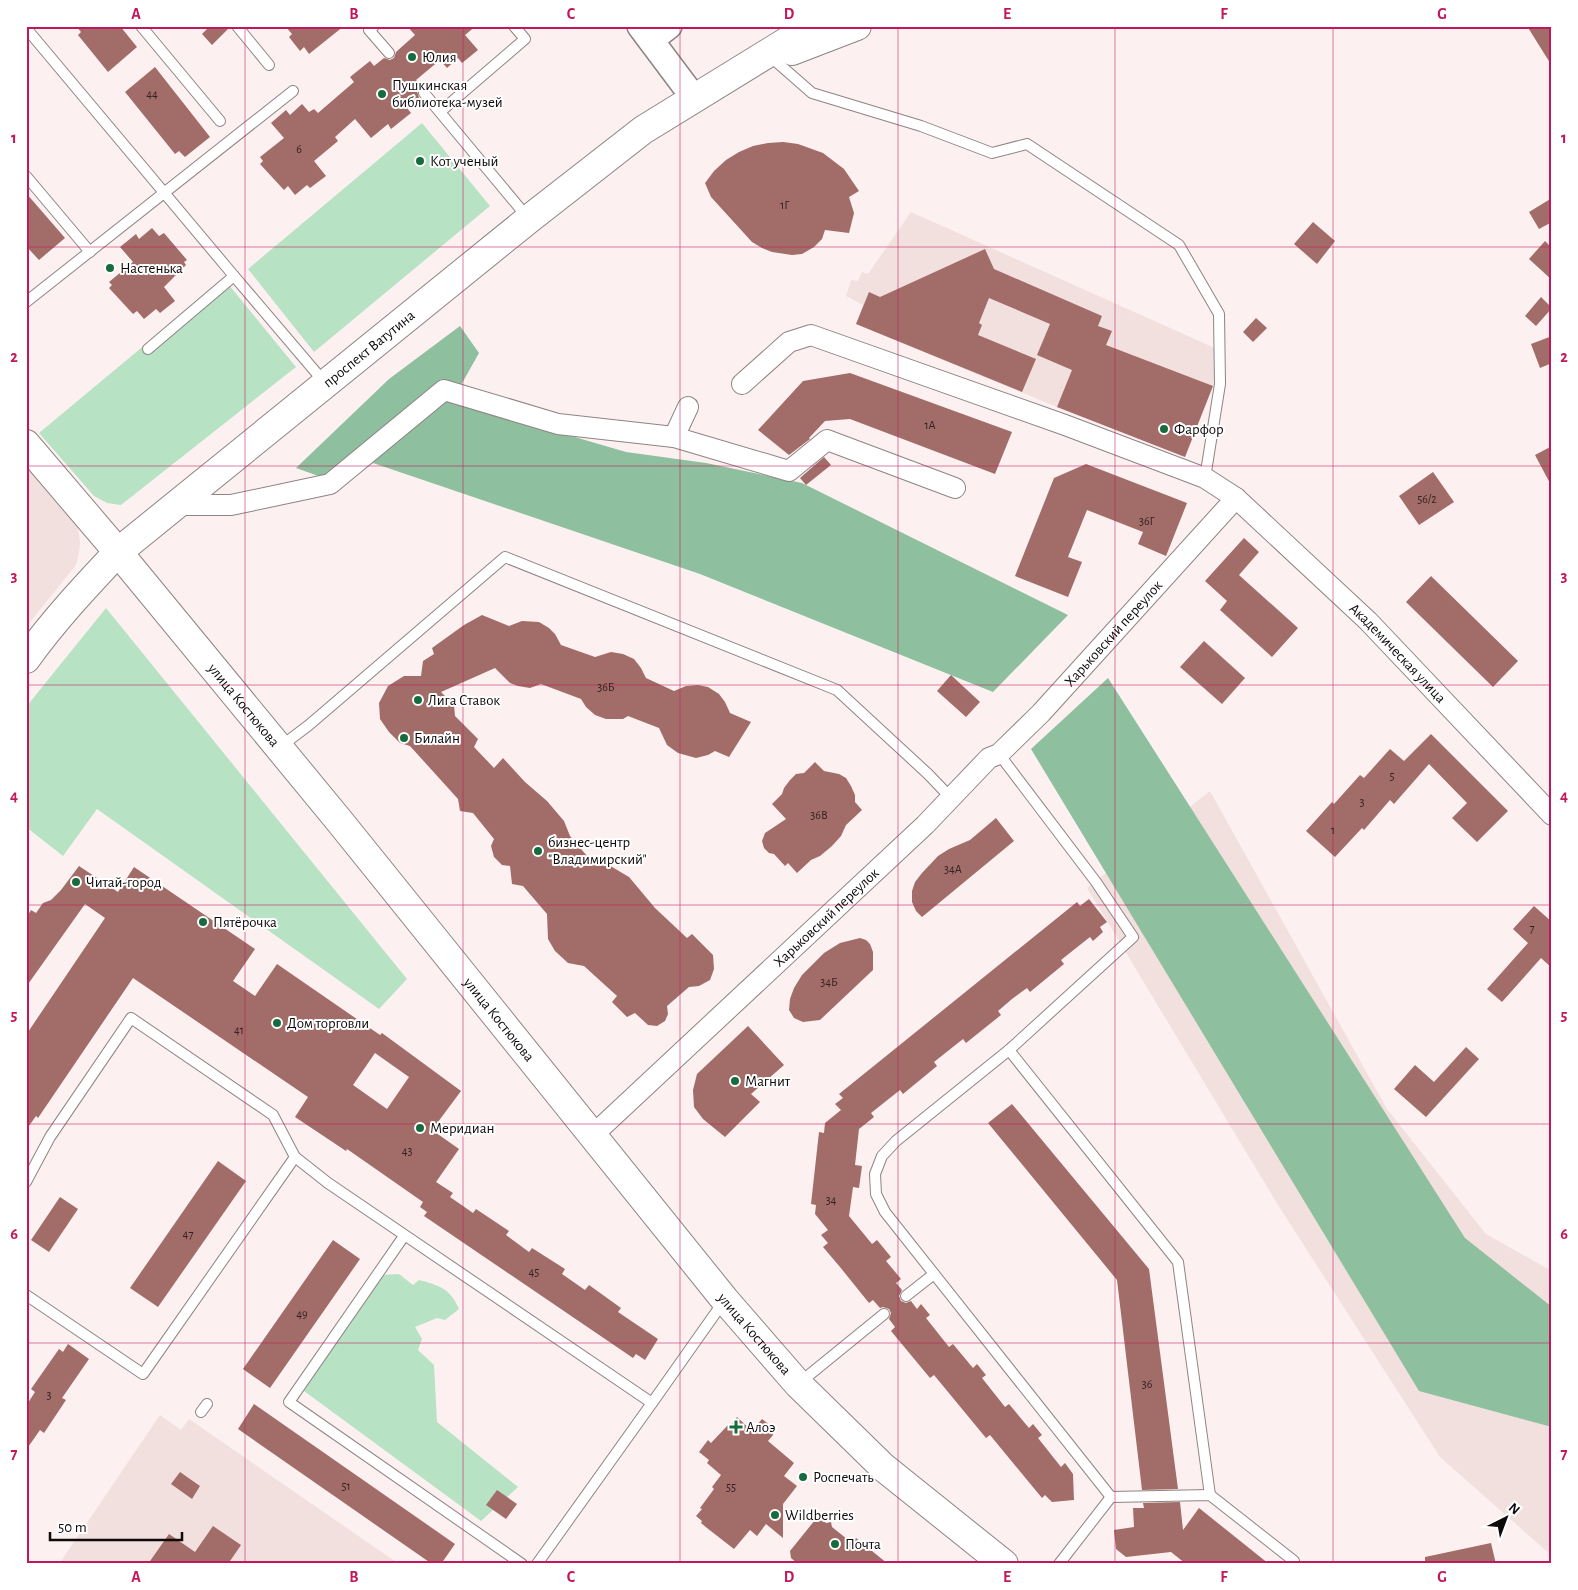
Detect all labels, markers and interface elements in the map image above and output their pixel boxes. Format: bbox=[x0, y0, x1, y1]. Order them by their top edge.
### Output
text: A bbox=[131, 6, 141, 22]
text: B bbox=[349, 6, 359, 22]
text: C bbox=[567, 6, 576, 22]
text: D bbox=[784, 6, 795, 22]
text: E bbox=[1003, 6, 1011, 22]
text: F bbox=[1220, 6, 1228, 22]
text: G bbox=[1437, 6, 1447, 22]
place label: Юлия bbox=[422, 50, 457, 65]
marker: Юлия bbox=[406, 51, 418, 63]
place label: Пушкинская библиотека-музей bbox=[392, 78, 503, 110]
house number: 44 bbox=[146, 88, 158, 100]
marker: Пушкинская библиотека-музей bbox=[376, 88, 388, 100]
text: 1 bbox=[11, 130, 17, 146]
text: 1 bbox=[1561, 130, 1567, 146]
house number: 6 bbox=[296, 143, 302, 155]
place label: Кот ученый bbox=[430, 154, 499, 169]
marker: Кот ученый bbox=[414, 155, 426, 167]
house number: 1Г bbox=[780, 199, 790, 211]
place label: Настенька bbox=[120, 261, 183, 276]
marker: Настенька bbox=[104, 262, 116, 274]
street label: проспект Ватутина bbox=[320, 307, 418, 390]
text: 2 bbox=[10, 349, 18, 365]
text: 2 bbox=[1560, 349, 1568, 365]
house number: 1А bbox=[924, 419, 936, 431]
place label: Фарфор bbox=[1174, 422, 1224, 437]
marker: Фарфор bbox=[1158, 423, 1170, 435]
house number: 56/2 bbox=[1417, 493, 1437, 505]
house number: 36Г bbox=[1139, 515, 1156, 527]
text: 3 bbox=[11, 568, 18, 584]
text: 3 bbox=[1561, 568, 1568, 584]
street label: Харьковский переулок bbox=[1062, 577, 1165, 689]
street label: Академическая улица bbox=[1347, 600, 1449, 706]
street label: улица Костюкова bbox=[205, 660, 282, 750]
house number: 36Б bbox=[597, 681, 615, 693]
place label: Лига Ставок bbox=[428, 693, 500, 708]
marker: Лига Ставок bbox=[412, 694, 424, 706]
place label: Билайн bbox=[414, 731, 460, 746]
marker: Билайн bbox=[398, 732, 410, 744]
house number: 5 bbox=[1389, 770, 1395, 782]
text: 4 bbox=[10, 788, 18, 804]
text: 4 bbox=[1560, 788, 1568, 804]
house number: 3 bbox=[1360, 796, 1365, 808]
house number: 36В bbox=[810, 809, 828, 821]
house number: 1 bbox=[1331, 824, 1335, 836]
place label: бизнес-центр "Владимирский" bbox=[548, 835, 647, 867]
marker: бизнес-центр "Владимирский" bbox=[532, 845, 544, 857]
house number: 34А bbox=[944, 863, 962, 875]
street label: Харьковский переулок bbox=[771, 865, 882, 970]
place label: Читай-город bbox=[86, 875, 162, 890]
marker: Читай-город bbox=[70, 876, 82, 888]
place label: Пятёрочка bbox=[213, 915, 277, 930]
marker: Пятёрочка bbox=[197, 916, 209, 928]
house number: 7 bbox=[1529, 922, 1535, 934]
street label: улица Костюкова bbox=[460, 974, 537, 1064]
house number: 34Б bbox=[820, 976, 838, 988]
text: 5 bbox=[11, 1007, 18, 1023]
text: 5 bbox=[1561, 1007, 1568, 1023]
place label: Дом торговли bbox=[287, 1016, 369, 1031]
marker: Дом торговли bbox=[271, 1017, 283, 1029]
house number: 41 bbox=[234, 1024, 244, 1036]
place label: Магнит bbox=[745, 1074, 791, 1089]
marker: Магнит bbox=[729, 1075, 741, 1087]
place label: Меридиан bbox=[430, 1121, 494, 1136]
marker: Меридиан bbox=[414, 1122, 426, 1134]
house number: 43 bbox=[402, 1145, 412, 1157]
house number: 34 bbox=[826, 1194, 837, 1206]
text: 6 bbox=[10, 1226, 18, 1242]
text: 6 bbox=[1560, 1226, 1568, 1242]
house number: 47 bbox=[183, 1228, 193, 1240]
house number: 45 bbox=[529, 1266, 539, 1278]
street label: улица Костюкова bbox=[714, 1289, 794, 1378]
house number: 49 bbox=[296, 1308, 308, 1320]
house number: 36 bbox=[1142, 1378, 1153, 1390]
house number: 3 bbox=[47, 1389, 52, 1401]
place label: Алоэ bbox=[746, 1420, 776, 1435]
marker: Алоэ bbox=[730, 1421, 742, 1433]
text: 7 bbox=[11, 1446, 18, 1462]
text: 7 bbox=[1561, 1446, 1568, 1462]
place label: Роспечать bbox=[813, 1470, 874, 1485]
marker: Роспечать bbox=[797, 1471, 809, 1483]
house number: 51 bbox=[341, 1480, 351, 1492]
house number: 55 bbox=[726, 1481, 736, 1493]
north arrow bbox=[1480, 1492, 1530, 1542]
text: N bbox=[1506, 1501, 1522, 1518]
place label: Wildberries bbox=[785, 1508, 854, 1523]
marker: Wildberries bbox=[769, 1509, 781, 1521]
scale bar bbox=[50, 1510, 182, 1542]
text: 50 m bbox=[58, 1520, 87, 1535]
place label: Почта bbox=[845, 1537, 881, 1552]
marker: Почта bbox=[829, 1538, 841, 1550]
text: A bbox=[131, 1569, 141, 1585]
text: B bbox=[349, 1569, 359, 1585]
text: C bbox=[567, 1569, 576, 1585]
text: D bbox=[784, 1569, 795, 1585]
text: E bbox=[1003, 1569, 1011, 1585]
text: F bbox=[1220, 1569, 1228, 1585]
text: G bbox=[1437, 1569, 1447, 1585]

